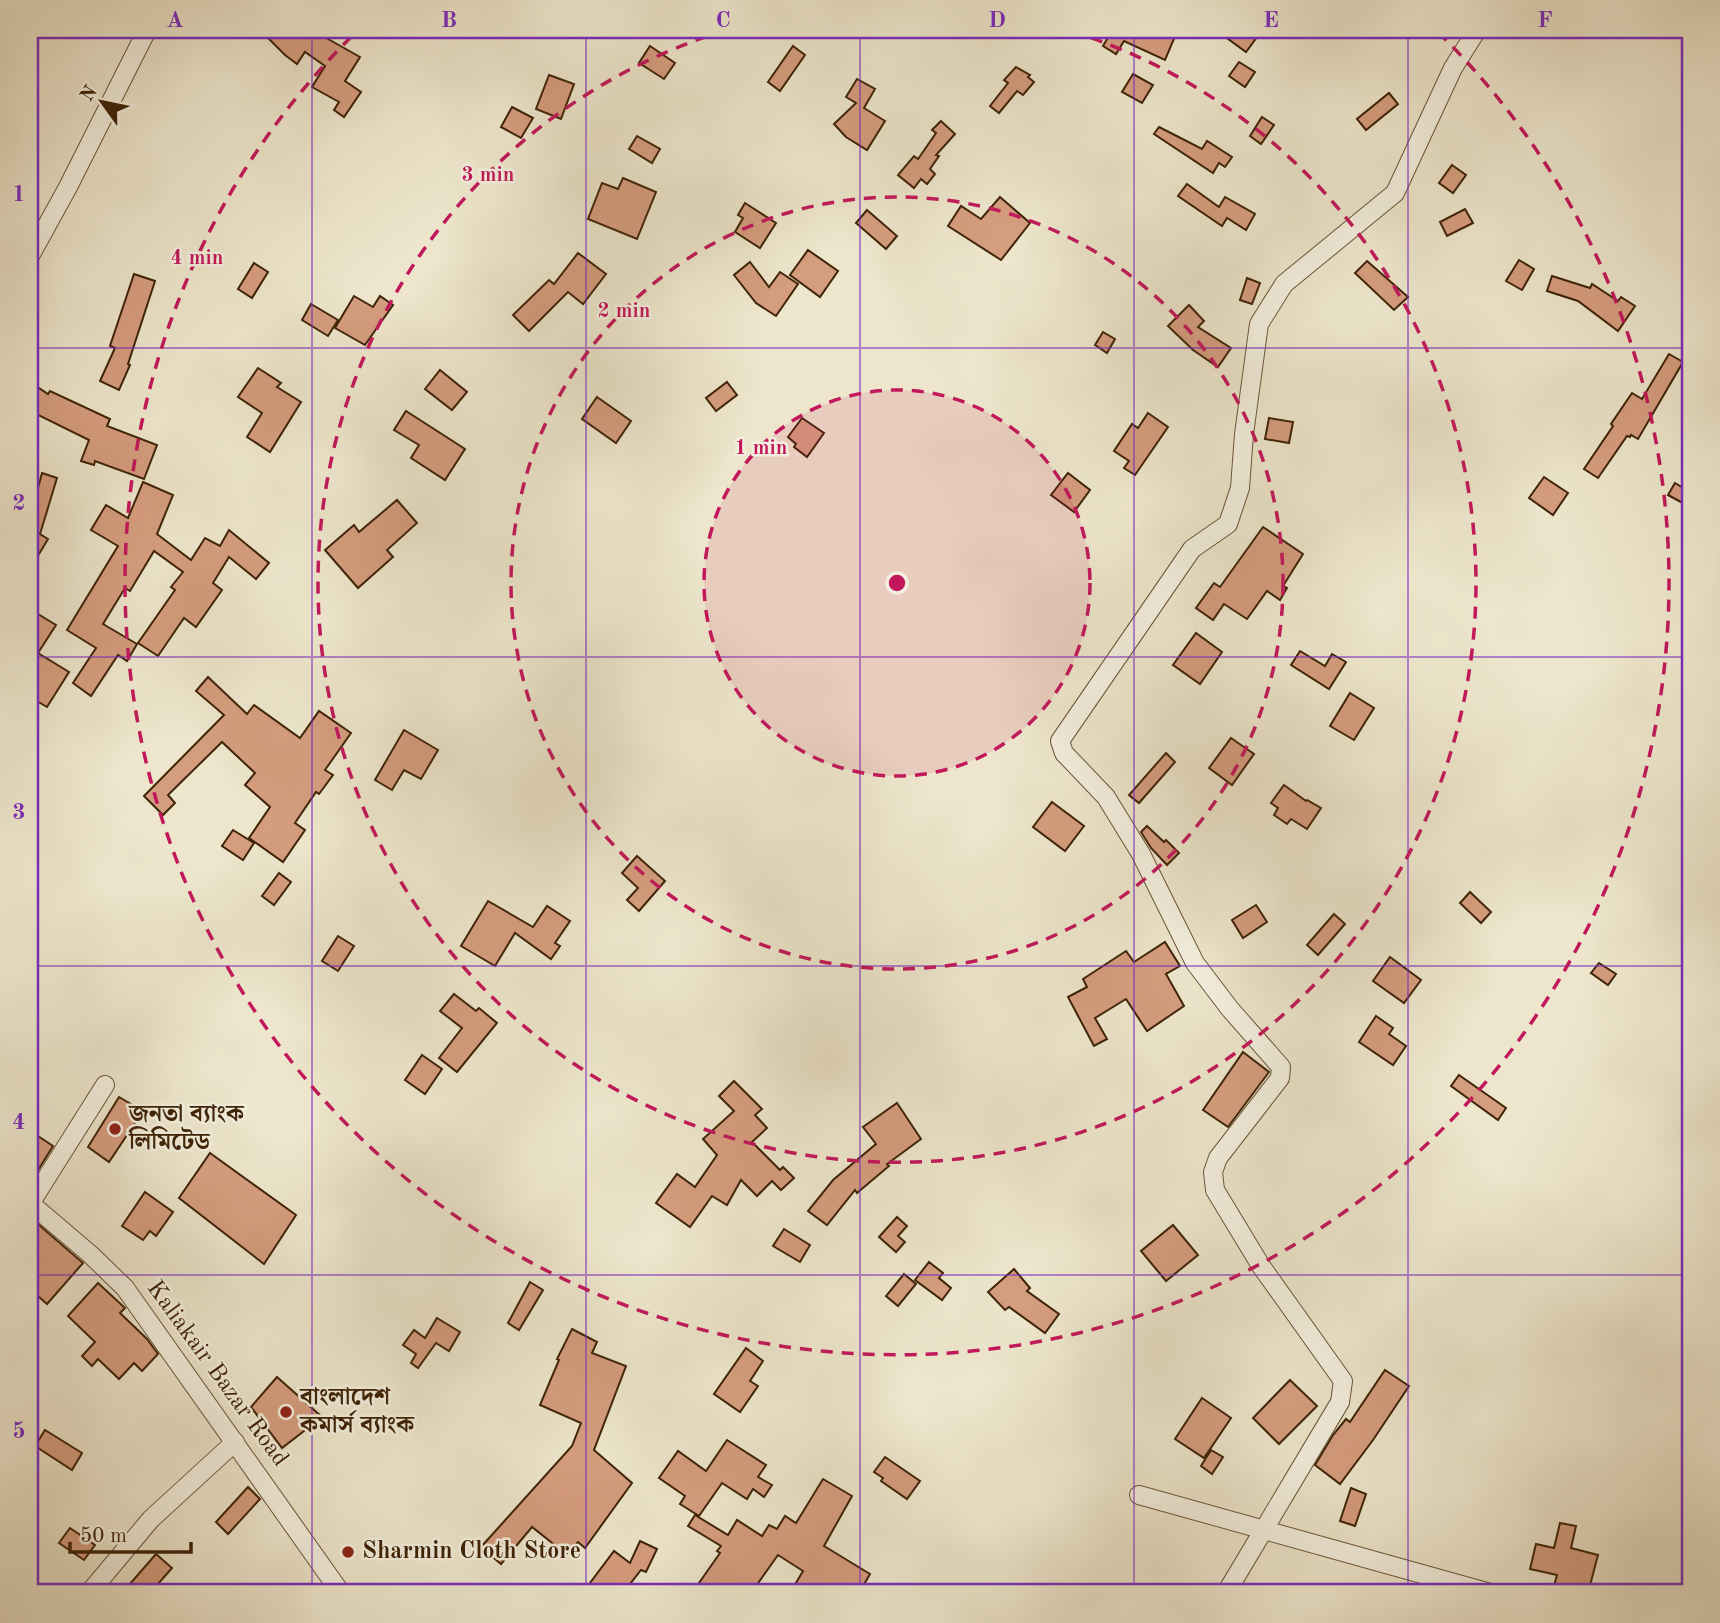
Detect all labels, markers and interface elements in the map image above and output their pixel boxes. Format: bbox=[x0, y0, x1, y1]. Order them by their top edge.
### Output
text: A bbox=[166, 9, 184, 32]
text: B bbox=[441, 9, 457, 32]
text: C bbox=[715, 9, 731, 32]
text: D bbox=[988, 9, 1006, 32]
text: E bbox=[1263, 9, 1279, 32]
text: F bbox=[1537, 9, 1553, 32]
north arrow bbox=[66, 66, 136, 136]
text: N bbox=[78, 82, 102, 105]
text: 3 min bbox=[462, 165, 514, 186]
text: 1 bbox=[12, 183, 26, 206]
text: 4 min bbox=[171, 248, 223, 269]
text: 2 min bbox=[598, 301, 650, 322]
text: 1 min bbox=[735, 438, 787, 459]
text: 2 bbox=[12, 492, 26, 515]
centre of rings bbox=[885, 571, 909, 595]
text: 3 bbox=[12, 801, 26, 824]
place label: জনতা ব্যাংক লিমিটেড bbox=[128, 1103, 245, 1155]
text: 4 bbox=[12, 1111, 26, 1134]
marker: জনতা ব্যাংক লিমিটেড bbox=[107, 1121, 123, 1137]
street label: Kaliakair Bazar Road bbox=[142, 1277, 292, 1471]
place label: বাংলাদেশ কমার্স ব্যাংক bbox=[299, 1386, 415, 1438]
marker: বাংলাদেশ কমার্স ব্যাংক bbox=[278, 1404, 294, 1420]
text: 5 bbox=[12, 1420, 26, 1443]
scale bar bbox=[70, 1511, 191, 1555]
text: 50 m bbox=[80, 1526, 127, 1547]
place label: Sharmin Cloth Store bbox=[362, 1540, 581, 1564]
marker: Sharmin Cloth Store bbox=[340, 1544, 356, 1560]

